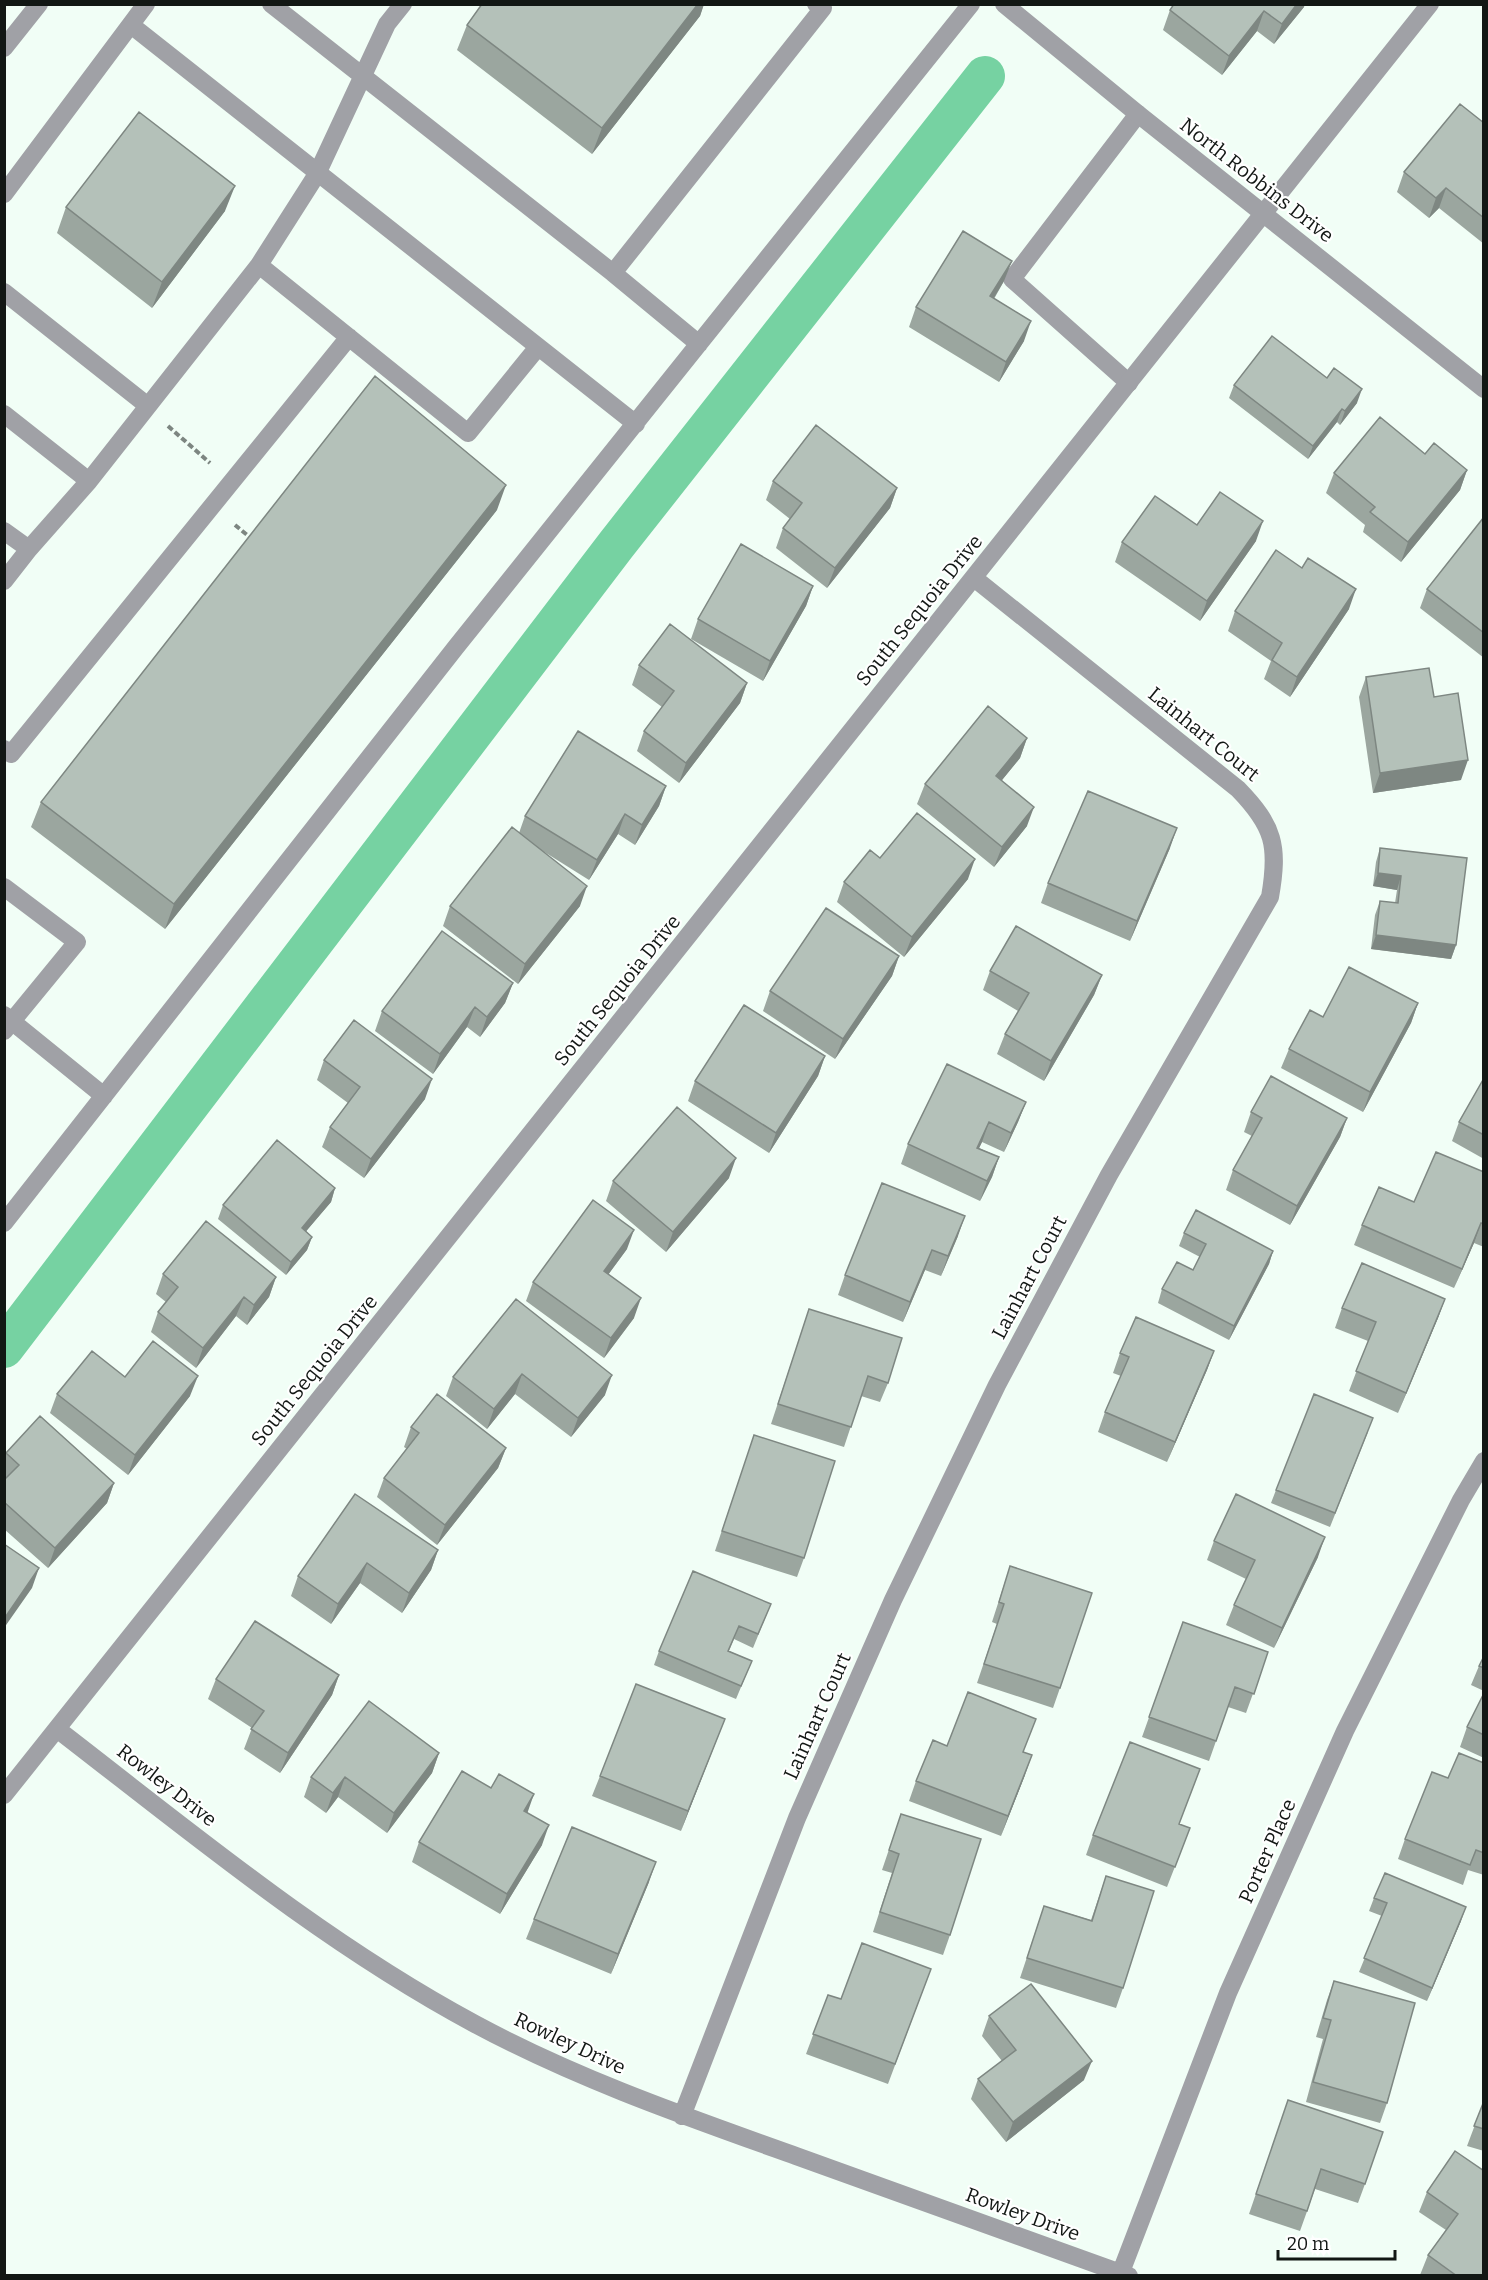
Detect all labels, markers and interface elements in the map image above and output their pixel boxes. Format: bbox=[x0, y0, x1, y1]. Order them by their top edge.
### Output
street label: North Robbins Drive bbox=[1175, 113, 1339, 247]
street label: South Sequoia Drive bbox=[851, 530, 987, 690]
street label: Lainhart Court bbox=[1144, 682, 1264, 786]
street label: South Sequoia Drive bbox=[549, 910, 685, 1070]
street label: Lainhart Court bbox=[986, 1211, 1072, 1343]
street label: South Sequoia Drive bbox=[246, 1290, 382, 1450]
street label: Lainhart Court bbox=[778, 1649, 856, 1783]
street label: Rowley Drive bbox=[112, 1739, 222, 1831]
street label: Porter Place bbox=[1233, 1795, 1301, 1907]
street label: Rowley Drive bbox=[511, 2007, 629, 2079]
street label: Rowley Drive bbox=[963, 2182, 1083, 2246]
scale bar bbox=[1278, 2223, 1395, 2261]
text: 20 m bbox=[1287, 2233, 1329, 2255]

